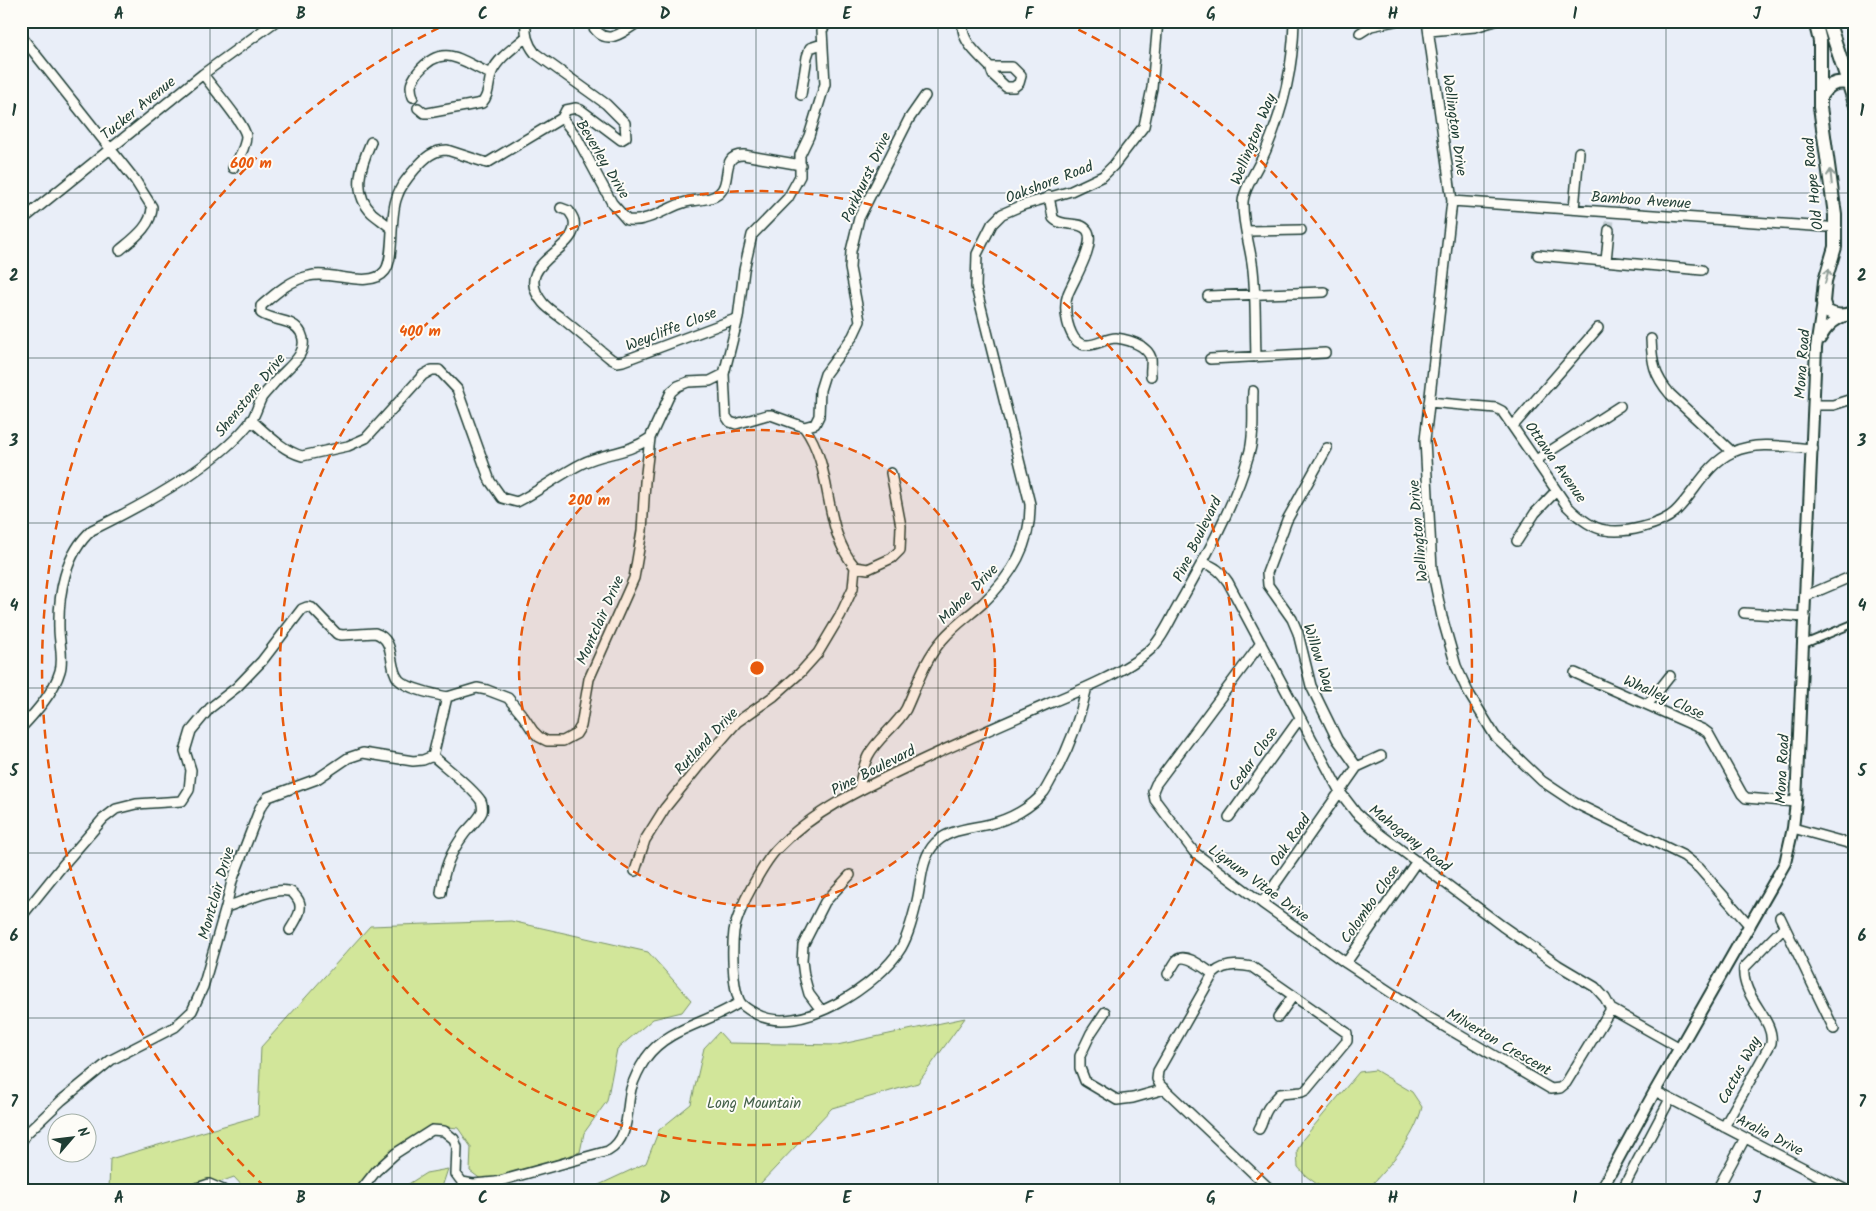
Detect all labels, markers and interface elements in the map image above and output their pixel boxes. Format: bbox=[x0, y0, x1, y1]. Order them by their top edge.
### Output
text: A bbox=[114, 2, 124, 27]
text: B bbox=[296, 2, 306, 27]
text: C bbox=[478, 2, 488, 27]
text: D bbox=[660, 2, 671, 27]
text: E bbox=[843, 2, 853, 27]
text: F bbox=[1025, 2, 1035, 27]
text: G bbox=[1206, 2, 1216, 27]
text: H bbox=[1388, 2, 1398, 27]
text: I bbox=[1573, 2, 1578, 27]
text: J bbox=[1753, 2, 1762, 27]
street label: Tucker Avenue bbox=[96, 71, 182, 147]
street label: Wellington Drive bbox=[1435, 73, 1473, 178]
street label: Wellington Way bbox=[1225, 89, 1284, 189]
text: 1 bbox=[12, 99, 17, 124]
text: 1 bbox=[1860, 99, 1865, 124]
street label: Beverley Drive bbox=[569, 115, 636, 204]
street label: Parkhurst Drive bbox=[836, 128, 898, 226]
street label: Old Hope Road bbox=[1797, 136, 1831, 232]
text: 600 m bbox=[230, 152, 272, 176]
street label: Oakshore Road bbox=[1002, 155, 1097, 211]
one-way arrow bbox=[1826, 169, 1835, 185]
street label: Bamboo Avenue bbox=[1590, 186, 1692, 216]
text: 2 bbox=[9, 264, 19, 289]
text: 2 bbox=[1857, 264, 1867, 289]
one-way arrow bbox=[1823, 268, 1832, 284]
street label: Weycliffe Close bbox=[622, 301, 721, 358]
text: 400 m bbox=[399, 320, 441, 344]
street label: Mona Road bbox=[1789, 328, 1817, 400]
street label: Shenstone Drive bbox=[209, 348, 292, 443]
street label: Ottawa Avenue bbox=[1518, 417, 1592, 509]
text: 3 bbox=[9, 429, 19, 454]
text: 3 bbox=[1857, 429, 1867, 454]
street label: Wellington Drive bbox=[1403, 479, 1435, 583]
text: 200 m bbox=[568, 489, 610, 513]
street label: Pine Boulevard bbox=[1167, 492, 1229, 586]
street label: Mahoe Drive bbox=[933, 559, 1005, 631]
street label: Montclair Drive bbox=[570, 572, 631, 669]
text: 4 bbox=[10, 594, 19, 619]
text: 4 bbox=[1858, 594, 1867, 619]
street label: Willow Way bbox=[1296, 621, 1341, 697]
centre of rings bbox=[748, 659, 766, 677]
street label: Whalley Close bbox=[1619, 669, 1708, 727]
street label: Rutland Drive bbox=[669, 702, 745, 781]
street label: Cedar Close bbox=[1223, 722, 1285, 797]
street label: Mona Road bbox=[1769, 733, 1797, 805]
street label: Pine Boulevard bbox=[827, 739, 920, 803]
text: 5 bbox=[9, 759, 20, 784]
text: 5 bbox=[1857, 759, 1868, 784]
street label: Mahogany Road bbox=[1363, 799, 1456, 879]
street label: Oak Road bbox=[1264, 809, 1318, 872]
street label: Lignum Vitae Drive bbox=[1203, 839, 1314, 929]
street label: Montclair Drive bbox=[192, 844, 242, 943]
street label: Colombo Close bbox=[1335, 860, 1407, 949]
text: 6 bbox=[10, 924, 19, 949]
text: 6 bbox=[1858, 924, 1867, 949]
street label: Milverton Crescent bbox=[1441, 1003, 1556, 1083]
street label: Cactus Way bbox=[1712, 1031, 1768, 1109]
text: 7 bbox=[10, 1090, 18, 1115]
text: 7 bbox=[1858, 1090, 1866, 1115]
park label: Long Mountain bbox=[707, 1092, 801, 1116]
street label: Aralia Drive bbox=[1732, 1109, 1808, 1163]
north arrow bbox=[48, 1114, 98, 1164]
text: N bbox=[71, 1123, 94, 1142]
text: A bbox=[114, 1186, 124, 1211]
text: B bbox=[296, 1186, 306, 1211]
text: C bbox=[478, 1186, 488, 1211]
text: D bbox=[660, 1186, 671, 1211]
text: E bbox=[843, 1186, 853, 1211]
text: F bbox=[1025, 1186, 1035, 1211]
text: G bbox=[1206, 1186, 1216, 1211]
text: H bbox=[1388, 1186, 1398, 1211]
text: I bbox=[1573, 1186, 1578, 1211]
text: J bbox=[1753, 1186, 1762, 1211]

